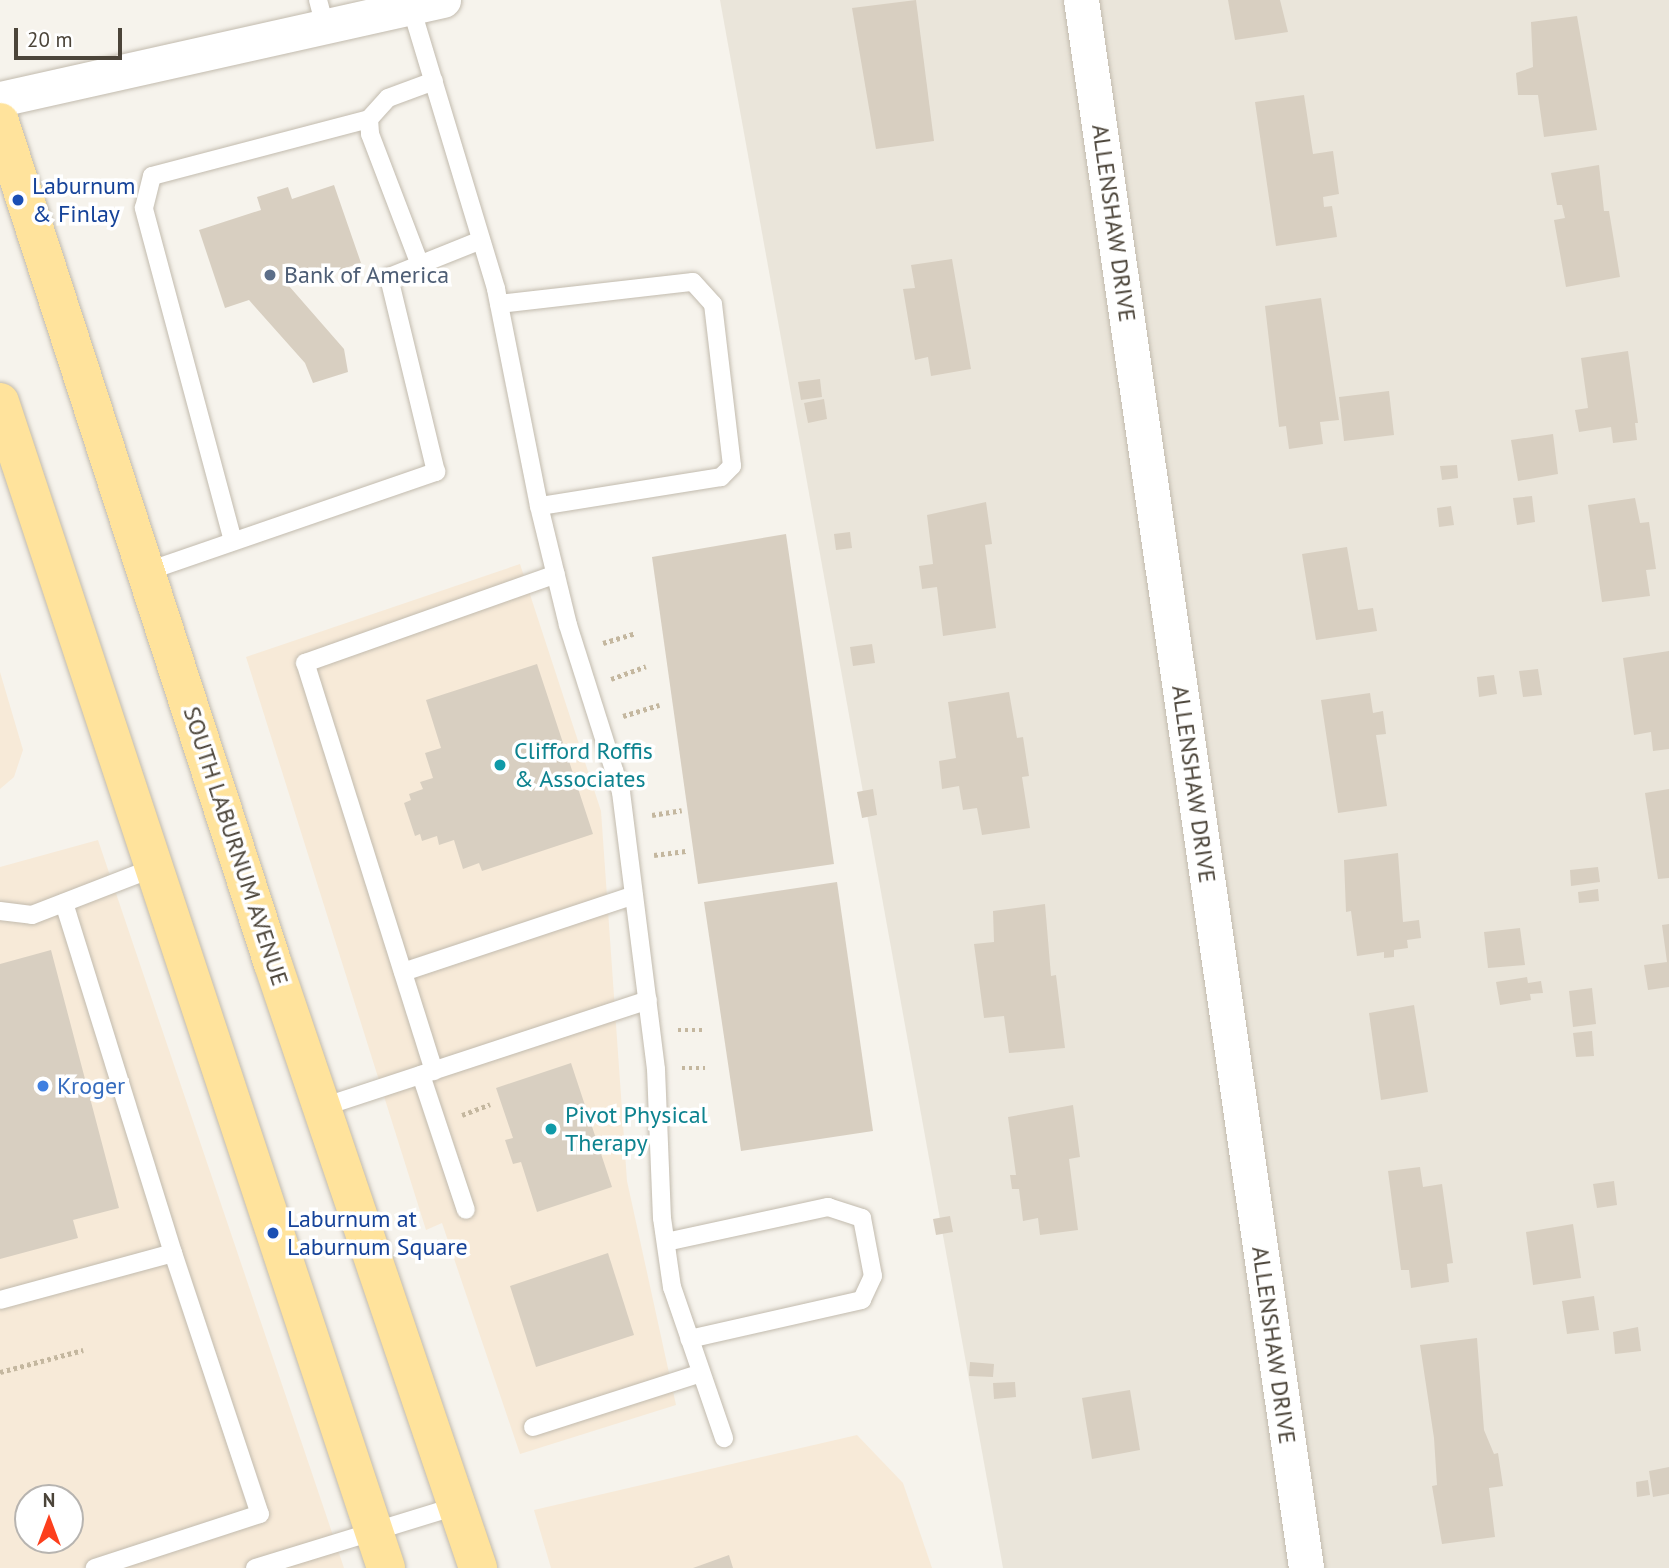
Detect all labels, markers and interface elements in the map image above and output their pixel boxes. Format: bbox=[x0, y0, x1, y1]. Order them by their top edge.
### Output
scale bar bbox=[18, 14, 126, 58]
text: 20 m bbox=[27, 26, 73, 53]
street label: ALLENSHAW DRIVE bbox=[1086, 122, 1142, 324]
place label: Laburnum & Finlay bbox=[32, 172, 135, 228]
marker: Laburnum & Finlay bbox=[10, 192, 26, 208]
place label: Bank of America bbox=[284, 261, 451, 289]
marker: Bank of America bbox=[262, 267, 278, 283]
street label: ALLENSHAW DRIVE bbox=[1166, 683, 1222, 885]
street label: SOUTH LABURNUM AVENUE bbox=[177, 702, 295, 990]
place label: Clifford Roffis & Associates bbox=[514, 737, 653, 793]
marker: Clifford Roffis & Associates bbox=[492, 757, 508, 773]
place label: Kroger bbox=[57, 1072, 125, 1100]
marker: Kroger bbox=[35, 1078, 51, 1094]
place label: Pivot Physical Therapy bbox=[565, 1101, 708, 1157]
marker: Pivot Physical Therapy bbox=[543, 1121, 559, 1137]
place label: Laburnum at Laburnum Square bbox=[287, 1205, 468, 1261]
marker: Laburnum at Laburnum Square bbox=[265, 1225, 281, 1241]
street label: ALLENSHAW DRIVE bbox=[1246, 1244, 1302, 1446]
north arrow bbox=[14, 1484, 84, 1554]
text: N bbox=[43, 1488, 55, 1512]

